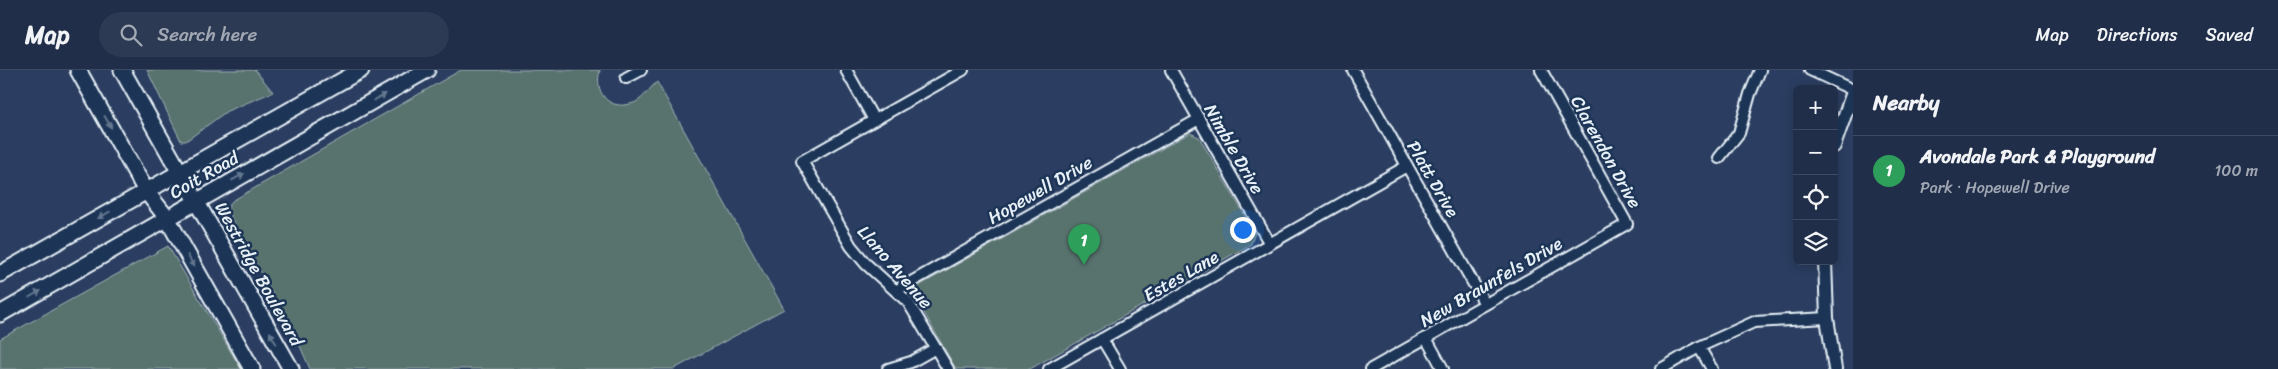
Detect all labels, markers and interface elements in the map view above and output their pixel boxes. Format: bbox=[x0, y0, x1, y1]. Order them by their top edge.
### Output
search box bbox=[99, 12, 449, 57]
text: Map bbox=[25, 14, 69, 56]
text: Search here bbox=[157, 18, 257, 51]
text: Map bbox=[2036, 19, 2069, 51]
text: Directions bbox=[2097, 19, 2178, 51]
text: Saved bbox=[2206, 19, 2253, 51]
icon: search bbox=[117, 21, 145, 49]
text: Nearby bbox=[1873, 84, 1939, 122]
map controls bbox=[1793, 85, 1838, 265]
button: + bbox=[1793, 85, 1838, 130]
street label: Clarendon Drive bbox=[1562, 89, 1650, 215]
one-way arrow bbox=[373, 92, 386, 101]
street label: Nimble Drive bbox=[1195, 97, 1273, 201]
one-way arrow bbox=[104, 115, 112, 129]
button: − bbox=[1793, 130, 1838, 175]
street label: Platt Drive bbox=[1398, 134, 1468, 224]
text: Avondale Park & Playground bbox=[1920, 140, 2155, 173]
street label: Coit Road bbox=[163, 141, 246, 208]
street label: Hopewell Drive bbox=[981, 147, 1099, 233]
text: 1 bbox=[1886, 156, 1892, 185]
text: 100 m bbox=[2214, 156, 2258, 185]
one-way arrow bbox=[232, 172, 245, 181]
text: Park · Hopewell Drive bbox=[1920, 173, 2070, 202]
button: locate bbox=[1793, 175, 1838, 220]
street label: Westridge Boulevard bbox=[206, 195, 313, 354]
one-way arrow bbox=[96, 211, 111, 219]
street label: Llano Avenue bbox=[849, 217, 941, 317]
your location bbox=[1230, 217, 1256, 243]
button: layers bbox=[1793, 220, 1838, 265]
pin: 1 bbox=[1068, 224, 1100, 265]
street label: New Braunfels Drive bbox=[1413, 228, 1569, 336]
street label: Estes Lane bbox=[1137, 241, 1225, 311]
one-way arrow bbox=[186, 254, 195, 267]
one-way arrow bbox=[28, 290, 41, 299]
one-way arrow bbox=[269, 331, 278, 345]

